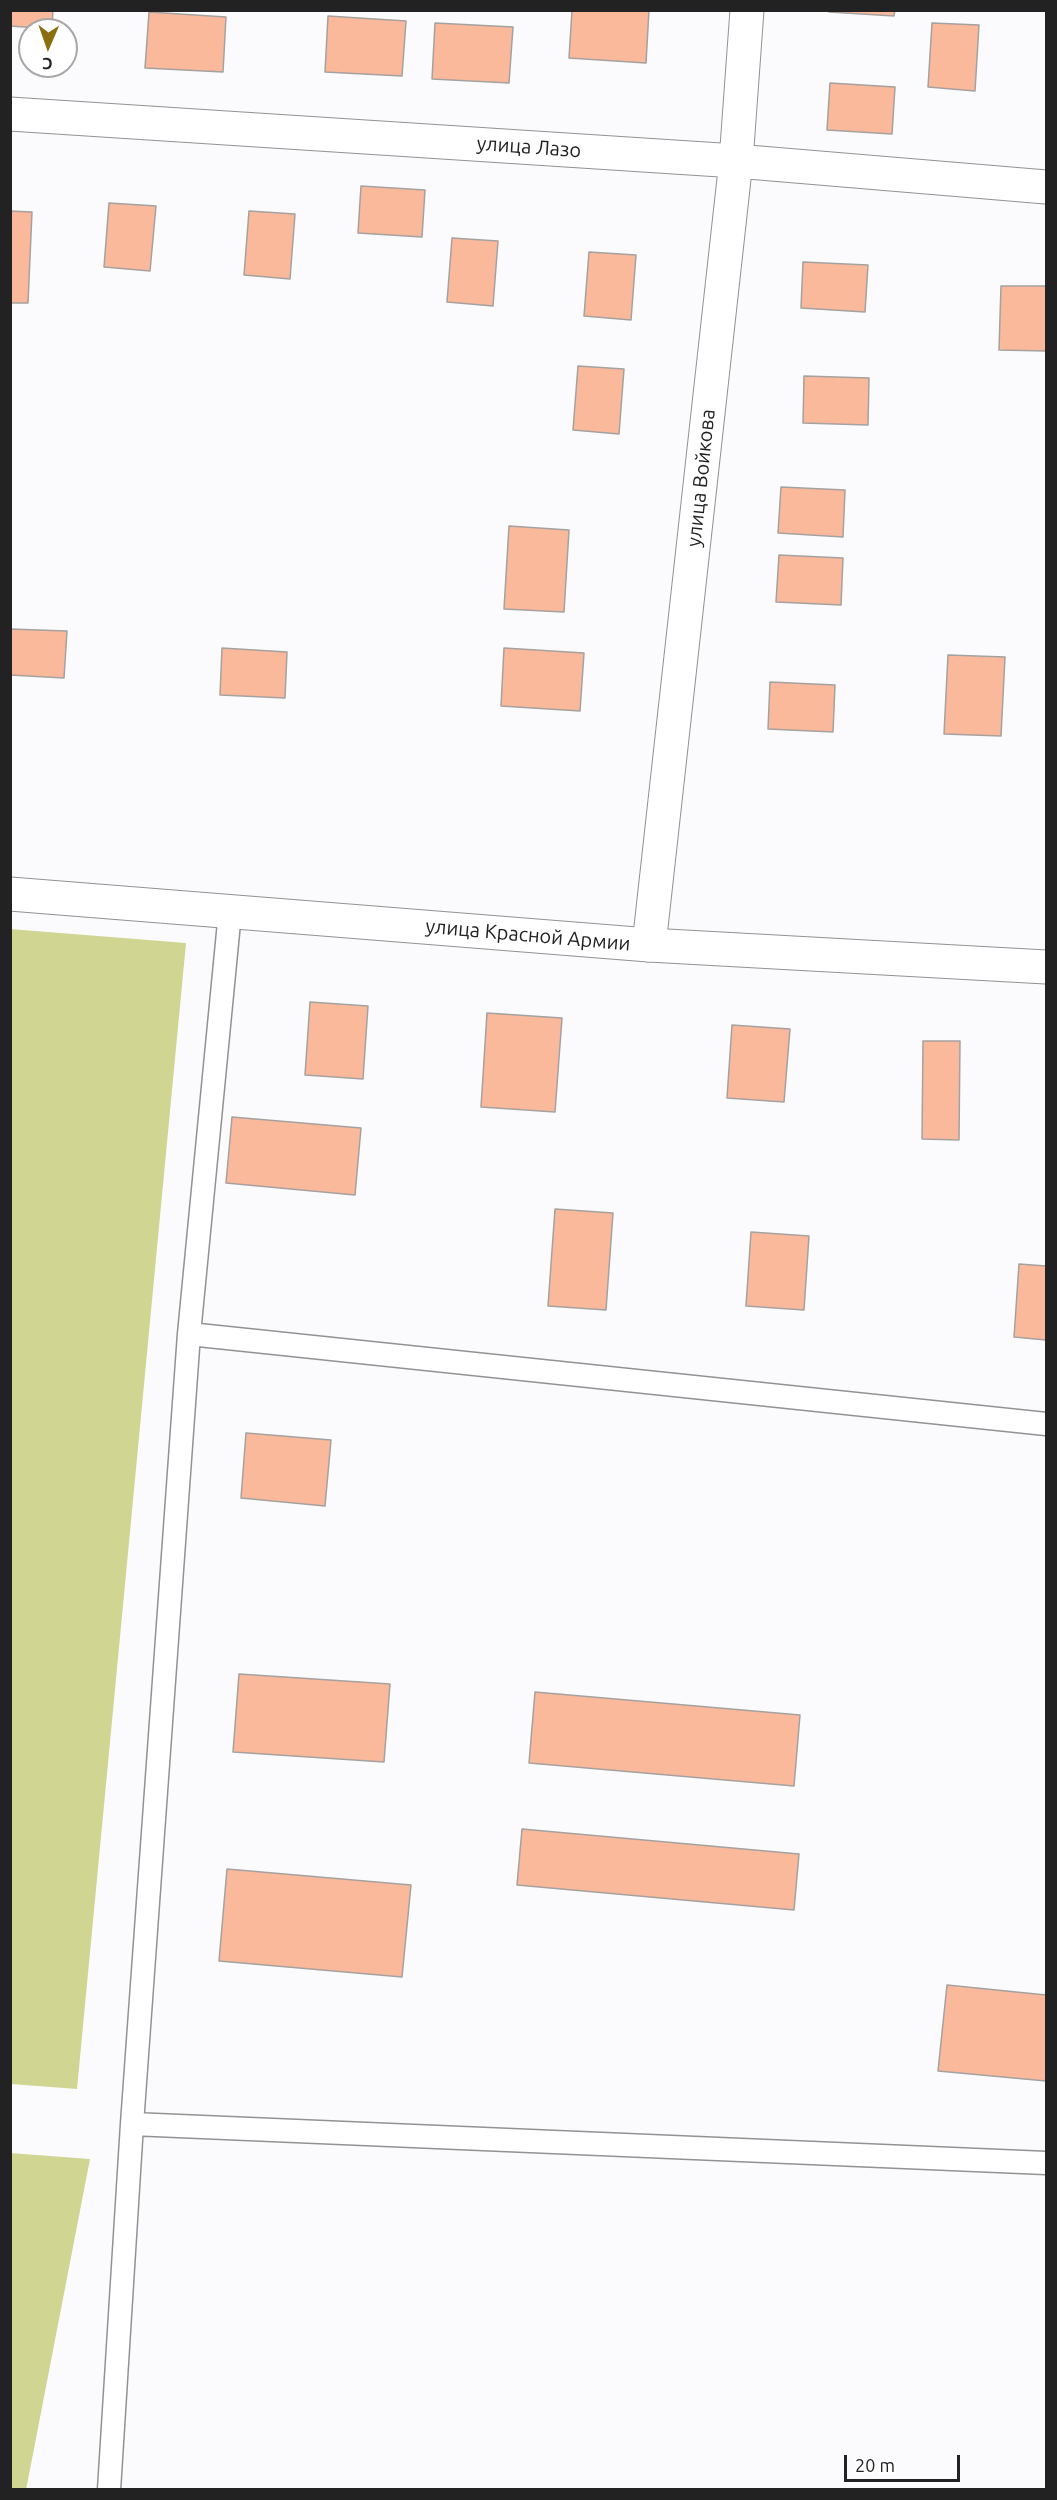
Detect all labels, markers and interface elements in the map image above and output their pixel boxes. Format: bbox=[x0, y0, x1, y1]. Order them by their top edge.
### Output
north arrow bbox=[18, 18, 78, 78]
text: С bbox=[42, 55, 53, 73]
street label: улица Лазо bbox=[476, 131, 582, 163]
street label: улица Войкова bbox=[682, 408, 720, 548]
street label: улица Красной Армии bbox=[425, 914, 631, 956]
scale bar bbox=[847, 2443, 962, 2481]
text: 20 m bbox=[855, 2455, 895, 2475]

